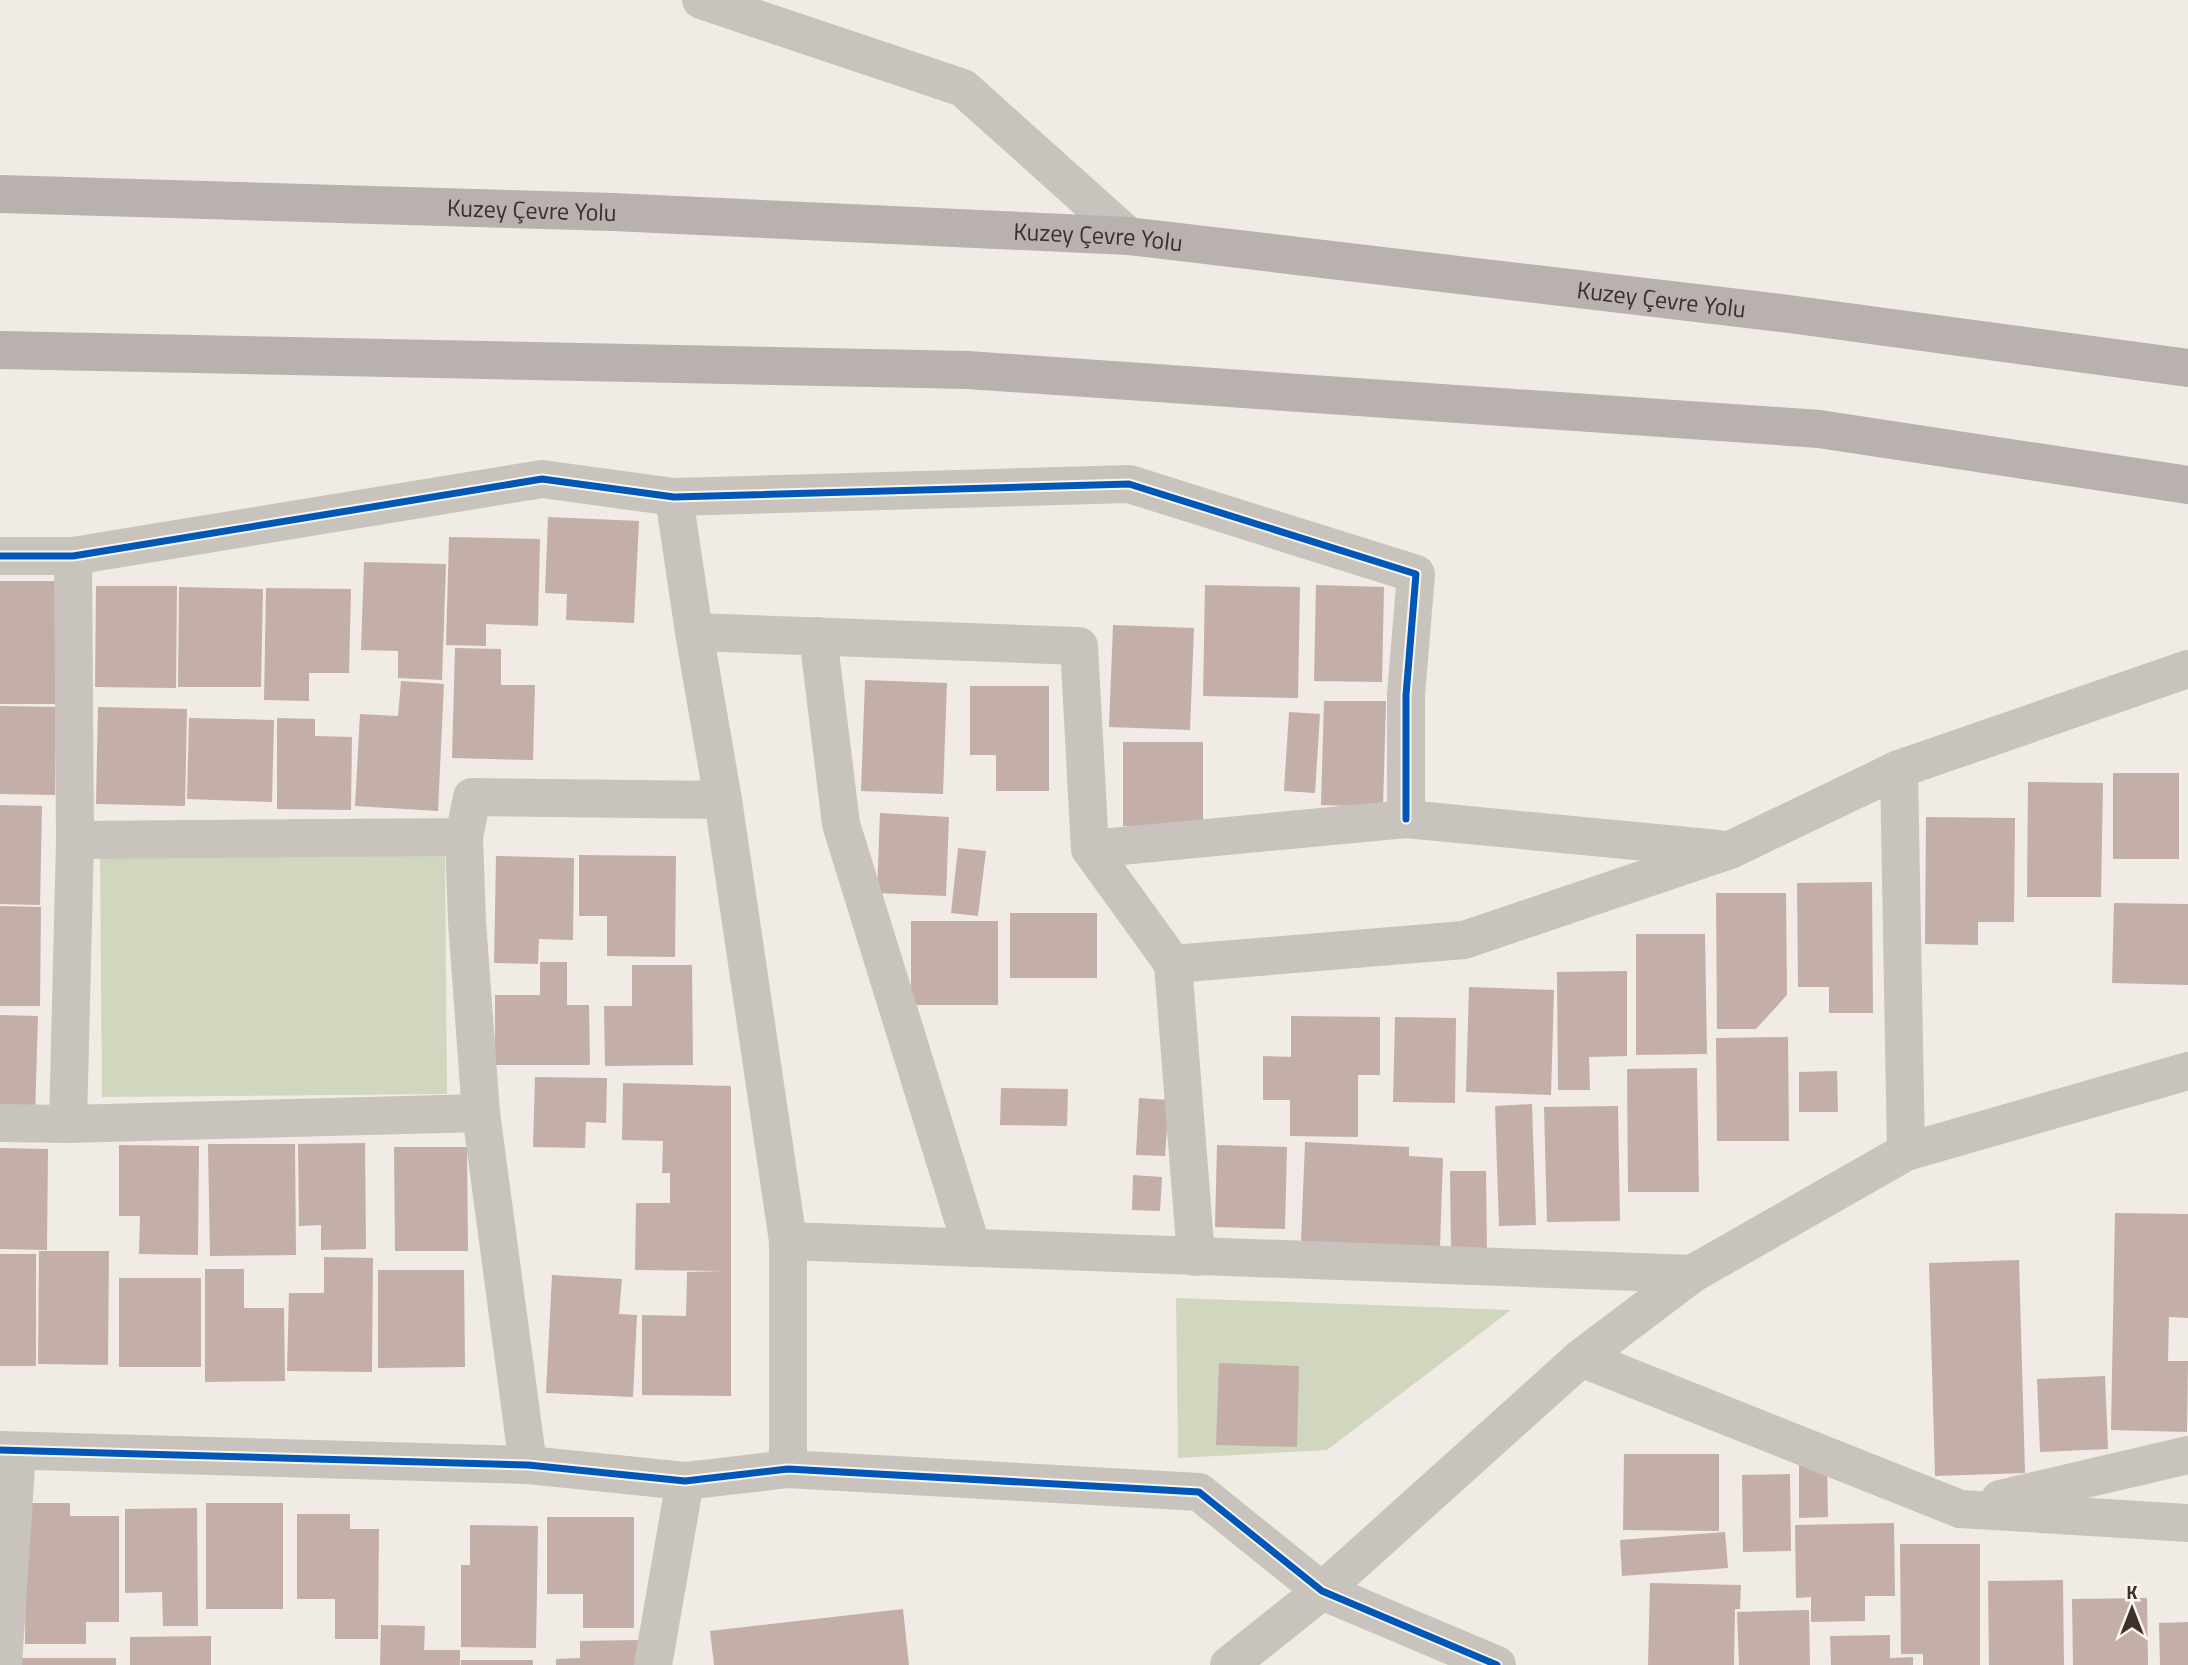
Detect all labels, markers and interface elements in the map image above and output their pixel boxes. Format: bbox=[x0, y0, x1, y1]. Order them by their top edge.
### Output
street label: Kuzey Çevre Yolu bbox=[446, 189, 617, 230]
street label: Kuzey Çevre Yolu bbox=[1013, 213, 1185, 260]
street label: Kuzey Çevre Yolu bbox=[1575, 271, 1748, 327]
north arrow bbox=[2097, 1574, 2167, 1644]
text: K bbox=[2126, 1577, 2138, 1606]

